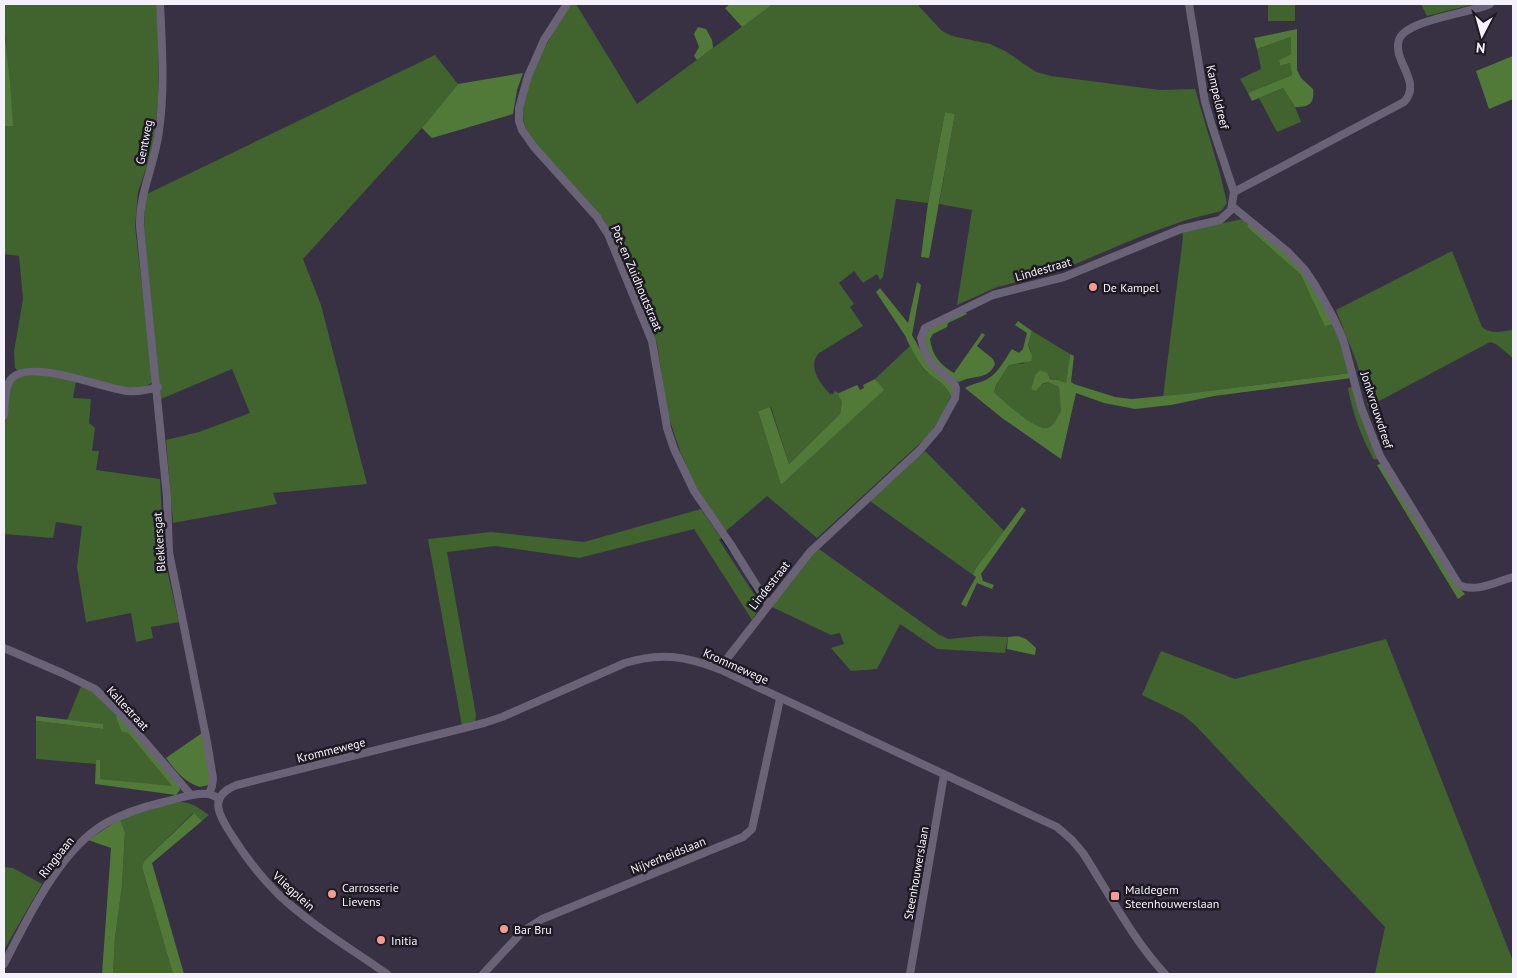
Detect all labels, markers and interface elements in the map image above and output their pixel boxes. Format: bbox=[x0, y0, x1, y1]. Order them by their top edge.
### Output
north arrow bbox=[1457, 10, 1507, 60]
text: N bbox=[1475, 38, 1486, 57]
street label: Kampeldreef bbox=[1203, 64, 1233, 132]
street label: Gentweg bbox=[132, 118, 156, 166]
street label: Pot- en Zuidhoutstraat bbox=[608, 223, 666, 333]
street label: Lindestraat bbox=[1013, 254, 1073, 284]
place label: De Kampel bbox=[1103, 280, 1159, 295]
marker: De Kampel bbox=[1087, 281, 1099, 293]
street label: Jonkvrouwdreef bbox=[1357, 369, 1397, 452]
street label: Blekkersgat bbox=[149, 512, 169, 572]
street label: Lindestraat bbox=[745, 558, 793, 612]
street label: Krommewege bbox=[701, 645, 771, 687]
street label: Kallestraat bbox=[104, 683, 152, 733]
street label: Krommewege bbox=[295, 734, 367, 766]
street label: Steenhouwerslaan bbox=[900, 825, 932, 921]
street label: Ringbaan bbox=[35, 833, 77, 881]
street label: Nijverheidslaan bbox=[628, 833, 708, 877]
street label: Vliegplein bbox=[269, 867, 318, 914]
place label: Carrosserie Lievens bbox=[342, 880, 399, 909]
place label: Maldegem Steenhouwerslaan bbox=[1125, 882, 1219, 911]
marker: Carrosserie Lievens bbox=[326, 888, 338, 900]
marker: Maldegem Steenhouwerslaan bbox=[1109, 890, 1121, 902]
place label: Bar Bru bbox=[514, 922, 552, 937]
marker: Bar Bru bbox=[498, 923, 510, 935]
place label: Initia bbox=[391, 933, 418, 948]
marker: Initia bbox=[375, 934, 387, 946]

